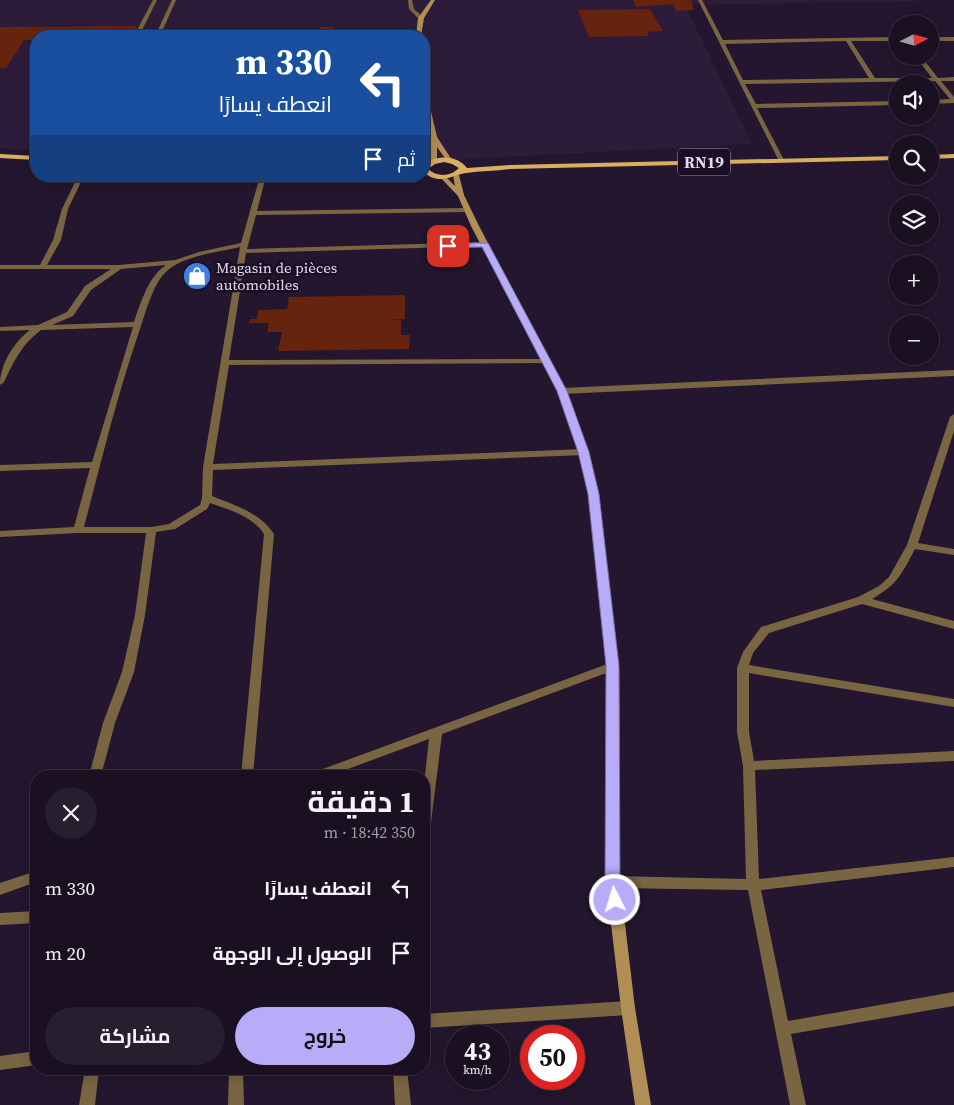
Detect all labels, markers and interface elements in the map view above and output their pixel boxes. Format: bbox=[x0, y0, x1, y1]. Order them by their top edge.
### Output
north arrow bbox=[889, 15, 939, 65]
map controls bbox=[889, 15, 939, 365]
text: 330 m bbox=[236, 38, 332, 86]
icon: left bbox=[350, 50, 415, 115]
button: sound bbox=[889, 75, 939, 125]
text: انعطف يسارًا bbox=[218, 89, 332, 119]
button: search bbox=[889, 135, 939, 185]
icon: arrive bbox=[359, 145, 387, 173]
text: ثم bbox=[397, 146, 415, 172]
road number: RN19 bbox=[678, 148, 730, 176]
button: layers bbox=[889, 195, 939, 245]
pin bbox=[427, 225, 469, 267]
icon: arrive bbox=[434, 232, 462, 260]
button: + bbox=[889, 255, 939, 305]
place label: Magasin de pièces automobiles bbox=[216, 257, 337, 295]
shop icon: Magasin de pièces automobiles bbox=[182, 261, 212, 291]
button: − bbox=[889, 315, 939, 365]
text: 1 دقيقة bbox=[308, 781, 415, 822]
button: close bbox=[45, 787, 97, 839]
text: 350 m · 18:42 bbox=[324, 821, 415, 843]
position arrow bbox=[588, 873, 640, 925]
icon: left bbox=[387, 874, 415, 902]
text: 330 m bbox=[45, 875, 95, 901]
text: انعطف يسارًا bbox=[264, 875, 372, 901]
icon: arrive bbox=[387, 939, 415, 967]
text: 20 m bbox=[45, 940, 86, 966]
text: الوصول إلى الوجهة bbox=[212, 940, 372, 966]
button: مشاركة bbox=[45, 1007, 225, 1065]
button: خروج bbox=[235, 1007, 415, 1065]
speed limit sign: 50 bbox=[520, 1025, 585, 1090]
text: 43 bbox=[464, 1034, 491, 1068]
text: km/h bbox=[463, 1062, 492, 1078]

